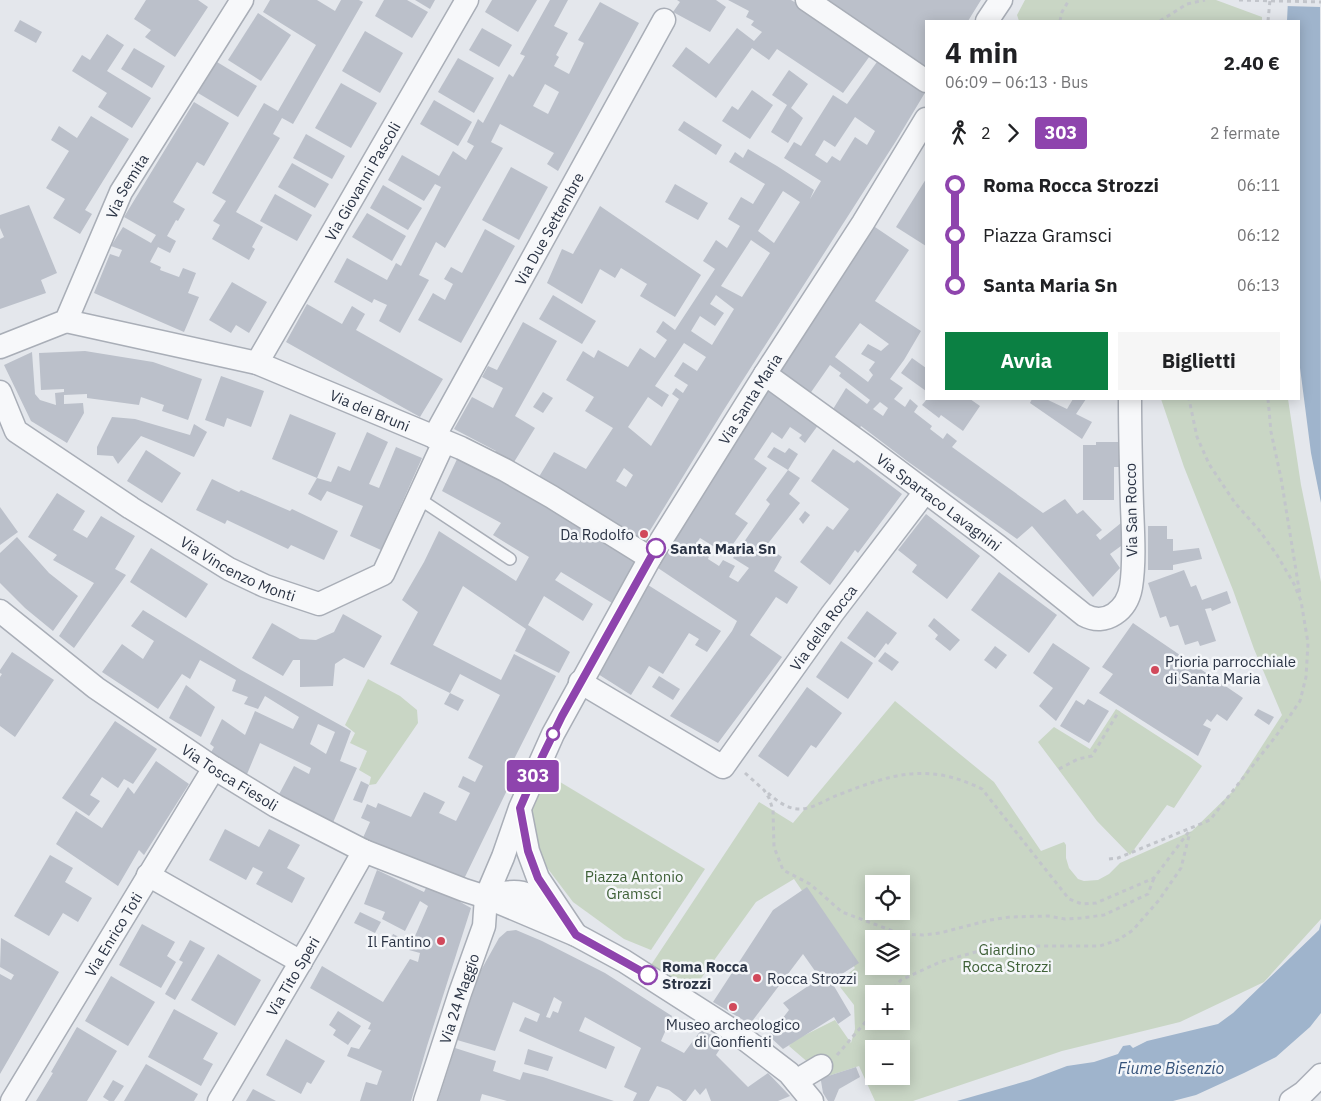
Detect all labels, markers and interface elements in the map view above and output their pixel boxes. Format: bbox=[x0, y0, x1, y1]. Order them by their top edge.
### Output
text: 4 min bbox=[945, 34, 1018, 71]
text: 2.40 € bbox=[1224, 51, 1280, 75]
text: 06:09 – 06:13 · Bus bbox=[945, 72, 1088, 92]
street label: Via Giovanni Pascoli bbox=[320, 118, 404, 244]
icon: walk bbox=[945, 119, 973, 147]
icon: forward bbox=[999, 119, 1027, 147]
text: 303 bbox=[1045, 121, 1077, 144]
text: 2 bbox=[981, 123, 991, 143]
text: 2 fermate bbox=[1210, 123, 1280, 143]
street label: Via Semita bbox=[101, 150, 152, 221]
street label: Via Due Settembre bbox=[510, 169, 588, 288]
text: Roma Rocca Strozzi bbox=[983, 173, 1159, 197]
text: 06:11 bbox=[1237, 175, 1280, 195]
text: Piazza Gramsci bbox=[983, 223, 1112, 247]
text: 06:12 bbox=[1237, 225, 1280, 245]
text: Santa Maria Sn bbox=[983, 273, 1118, 297]
text: 06:13 bbox=[1237, 275, 1280, 295]
button: Avvia bbox=[945, 332, 1108, 390]
button: Biglietti bbox=[1118, 332, 1280, 390]
street label: Via Santa Maria bbox=[714, 350, 785, 448]
street label: Via dei Bruni bbox=[327, 385, 413, 435]
street label: Via Spartaco Lavagnini bbox=[873, 449, 1006, 555]
street label: Via San Rocco bbox=[1121, 463, 1141, 557]
place label: Da Rodolfo bbox=[560, 525, 634, 544]
marker: Da Rodolfo bbox=[638, 528, 650, 540]
street label: Via Vincenzo Monti bbox=[177, 532, 298, 605]
marker: Santa Maria Sn bbox=[646, 538, 666, 558]
place label: Santa Maria Sn bbox=[670, 539, 776, 558]
street label: Via della Rocca bbox=[785, 581, 861, 674]
place label: Prioria parrocchiale di Santa Maria bbox=[1165, 652, 1296, 688]
marker: Prioria parrocchiale di Santa Maria bbox=[1149, 664, 1161, 676]
unlabelled marker bbox=[546, 727, 560, 741]
street label: Via Tosca Fiesoli bbox=[178, 739, 282, 815]
line badge: 303 bbox=[504, 760, 562, 792]
text: 303 bbox=[517, 764, 549, 787]
park label: Piazza Antonio Gramsci bbox=[585, 867, 683, 903]
map controls bbox=[865, 875, 910, 1085]
button: locate bbox=[865, 875, 910, 920]
street label: Via Enrico Toti bbox=[80, 889, 146, 980]
button: layers bbox=[865, 930, 910, 975]
place label: Il Fantino bbox=[367, 932, 431, 951]
street label: Via Tito Speri bbox=[262, 933, 323, 1019]
marker: Il Fantino bbox=[435, 935, 447, 947]
park label: Giardino Rocca Strozzi bbox=[962, 940, 1052, 976]
street label: Via 24 Maggio bbox=[435, 951, 483, 1046]
place label: Roma Rocca Strozzi bbox=[662, 957, 749, 993]
marker: Roma Rocca Strozzi bbox=[638, 965, 658, 985]
place label: Rocca Strozzi bbox=[767, 969, 857, 988]
marker: Rocca Strozzi bbox=[751, 972, 763, 984]
button: + bbox=[865, 985, 910, 1030]
marker: Museo archeologico di Gonfienti bbox=[727, 1001, 739, 1013]
place label: Museo archeologico di Gonfienti bbox=[666, 1015, 800, 1051]
button: − bbox=[865, 1040, 910, 1085]
water label: Fiume Bisenzio bbox=[1118, 1058, 1225, 1078]

